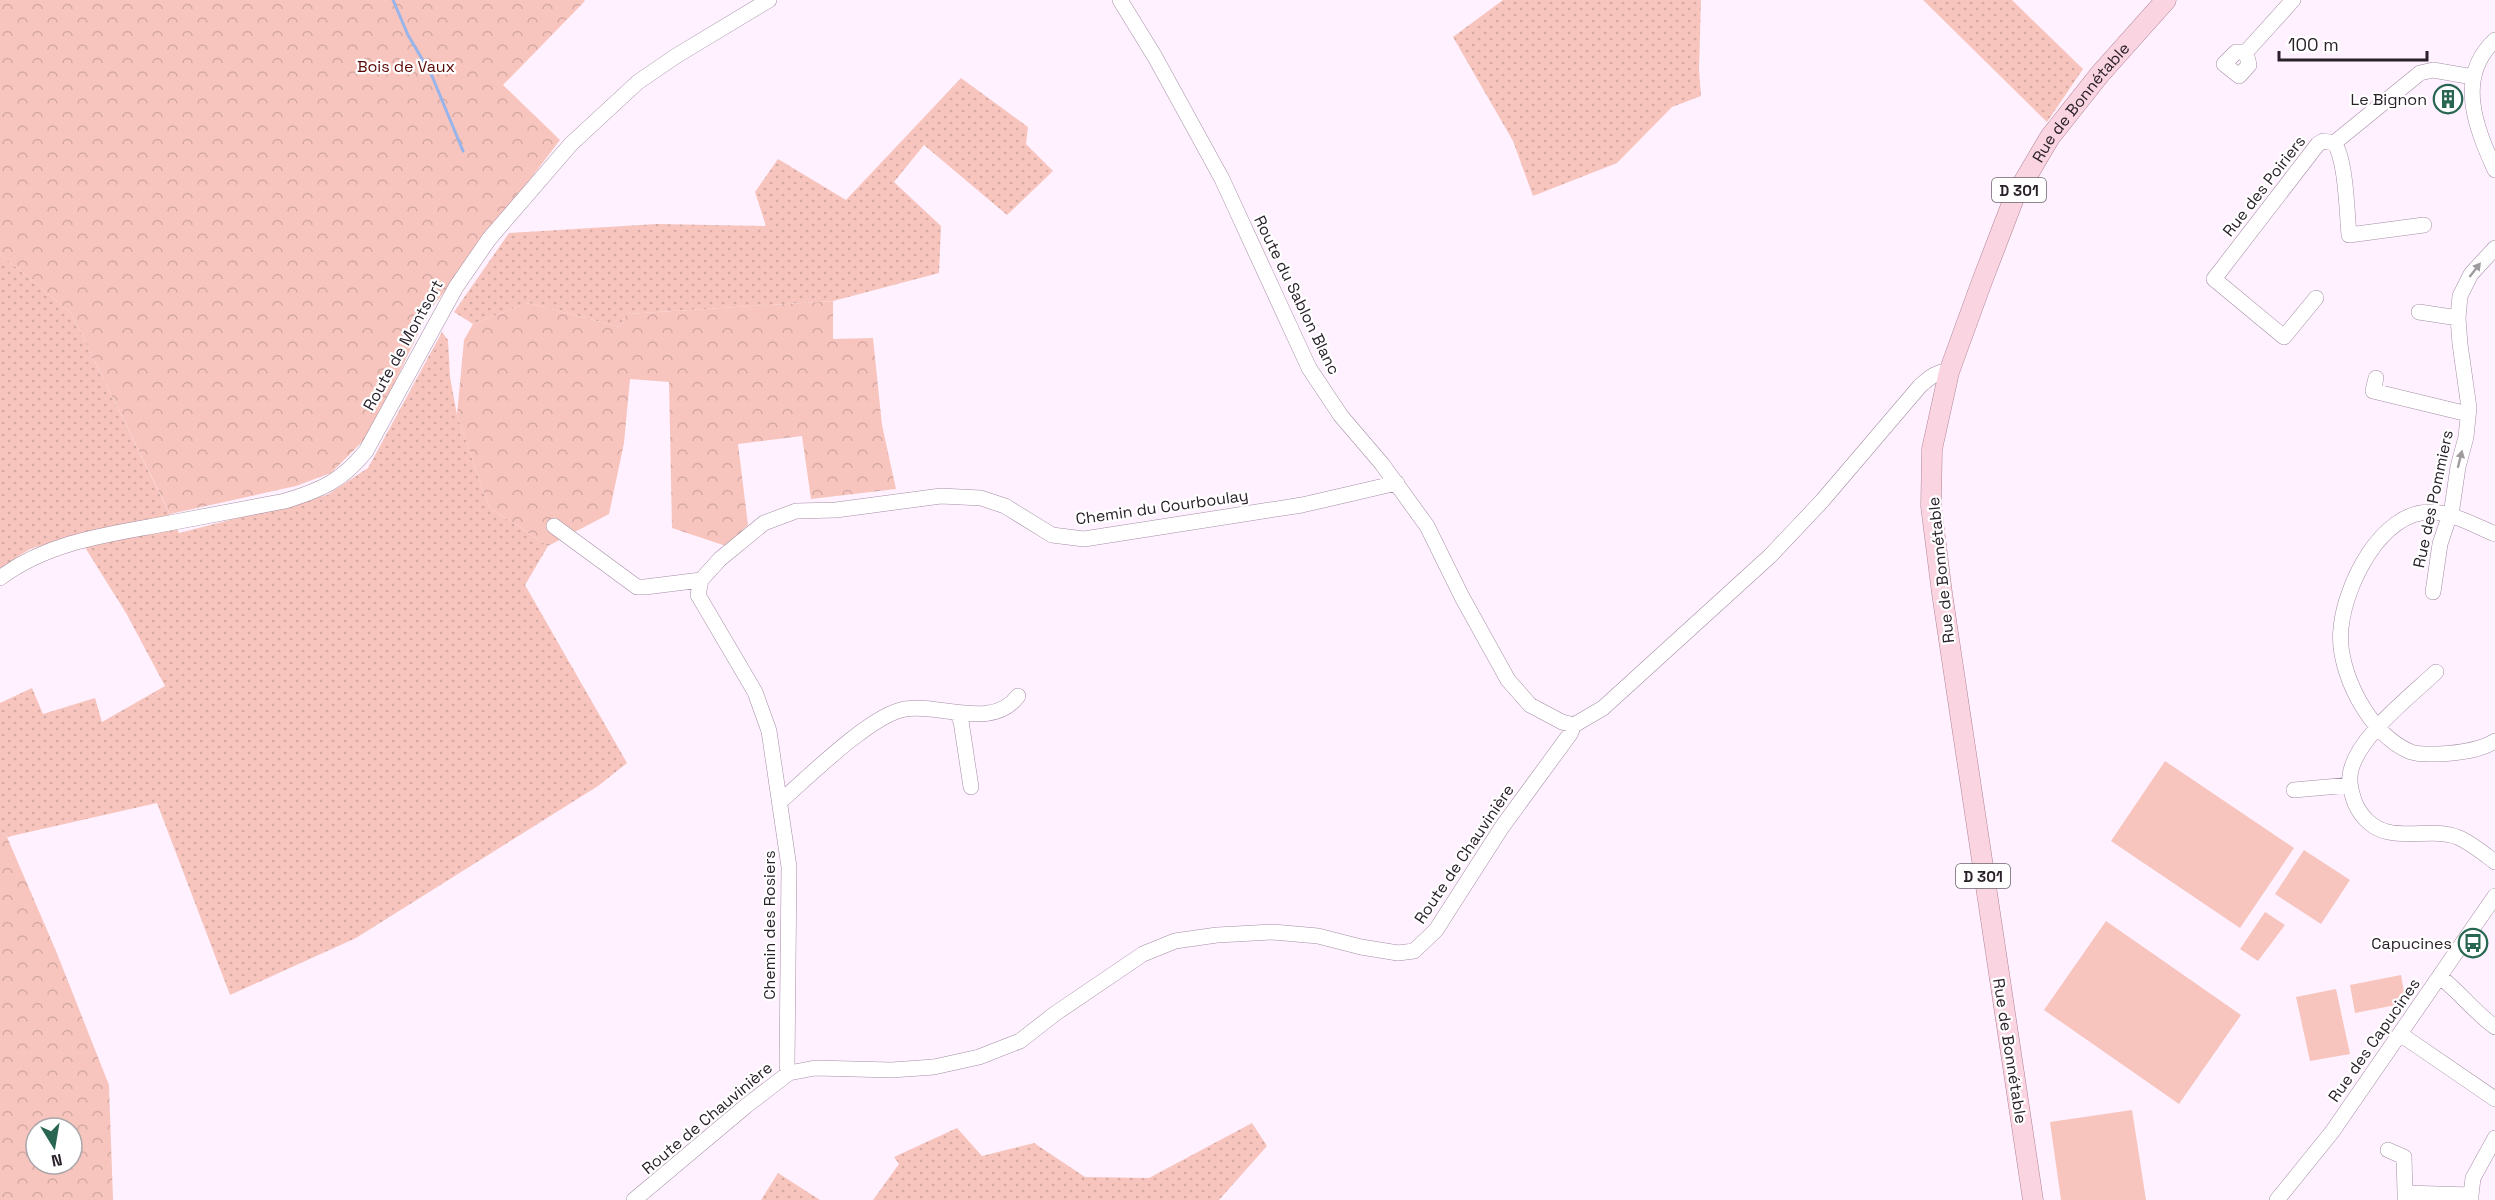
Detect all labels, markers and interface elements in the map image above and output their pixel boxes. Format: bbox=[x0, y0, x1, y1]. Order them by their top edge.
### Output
scale bar bbox=[2279, 24, 2428, 62]
text: 100 m bbox=[2288, 33, 2339, 56]
street label: Rue de Bonnétable bbox=[2027, 38, 2134, 166]
park label: Bois de Vaux bbox=[357, 56, 455, 77]
building icon: Le Bignon bbox=[2432, 83, 2464, 115]
place label: Le Bignon bbox=[2350, 89, 2427, 110]
street label: Rue des Poiriers bbox=[2218, 131, 2310, 241]
road number: D 301 bbox=[1992, 178, 2046, 202]
street label: Route du Sablon Blanc bbox=[1249, 212, 1345, 378]
one-way arrow bbox=[2469, 262, 2482, 278]
street label: Route de Montsort bbox=[358, 276, 448, 414]
street label: Rue des Pommiers bbox=[2408, 428, 2458, 570]
one-way arrow bbox=[2456, 450, 2466, 468]
street label: Chemin du Courboulay bbox=[1074, 484, 1250, 530]
street label: Rue de Bonnétable bbox=[1923, 496, 1959, 644]
street label: Route de Chauvinière bbox=[1409, 780, 1519, 928]
street label: Chemin des Rosiers bbox=[759, 850, 780, 1000]
road number: D 301 bbox=[1956, 864, 2010, 888]
bus stop icon: Capucines bbox=[2457, 927, 2489, 959]
place label: Capucines bbox=[2371, 933, 2452, 954]
street label: Rue des Capucines bbox=[2323, 974, 2425, 1106]
street label: Rue de Bonnétable bbox=[1988, 977, 2032, 1125]
street label: Route de Chauvinière bbox=[637, 1057, 777, 1179]
north arrow bbox=[24, 1116, 84, 1176]
text: N bbox=[49, 1149, 64, 1172]

